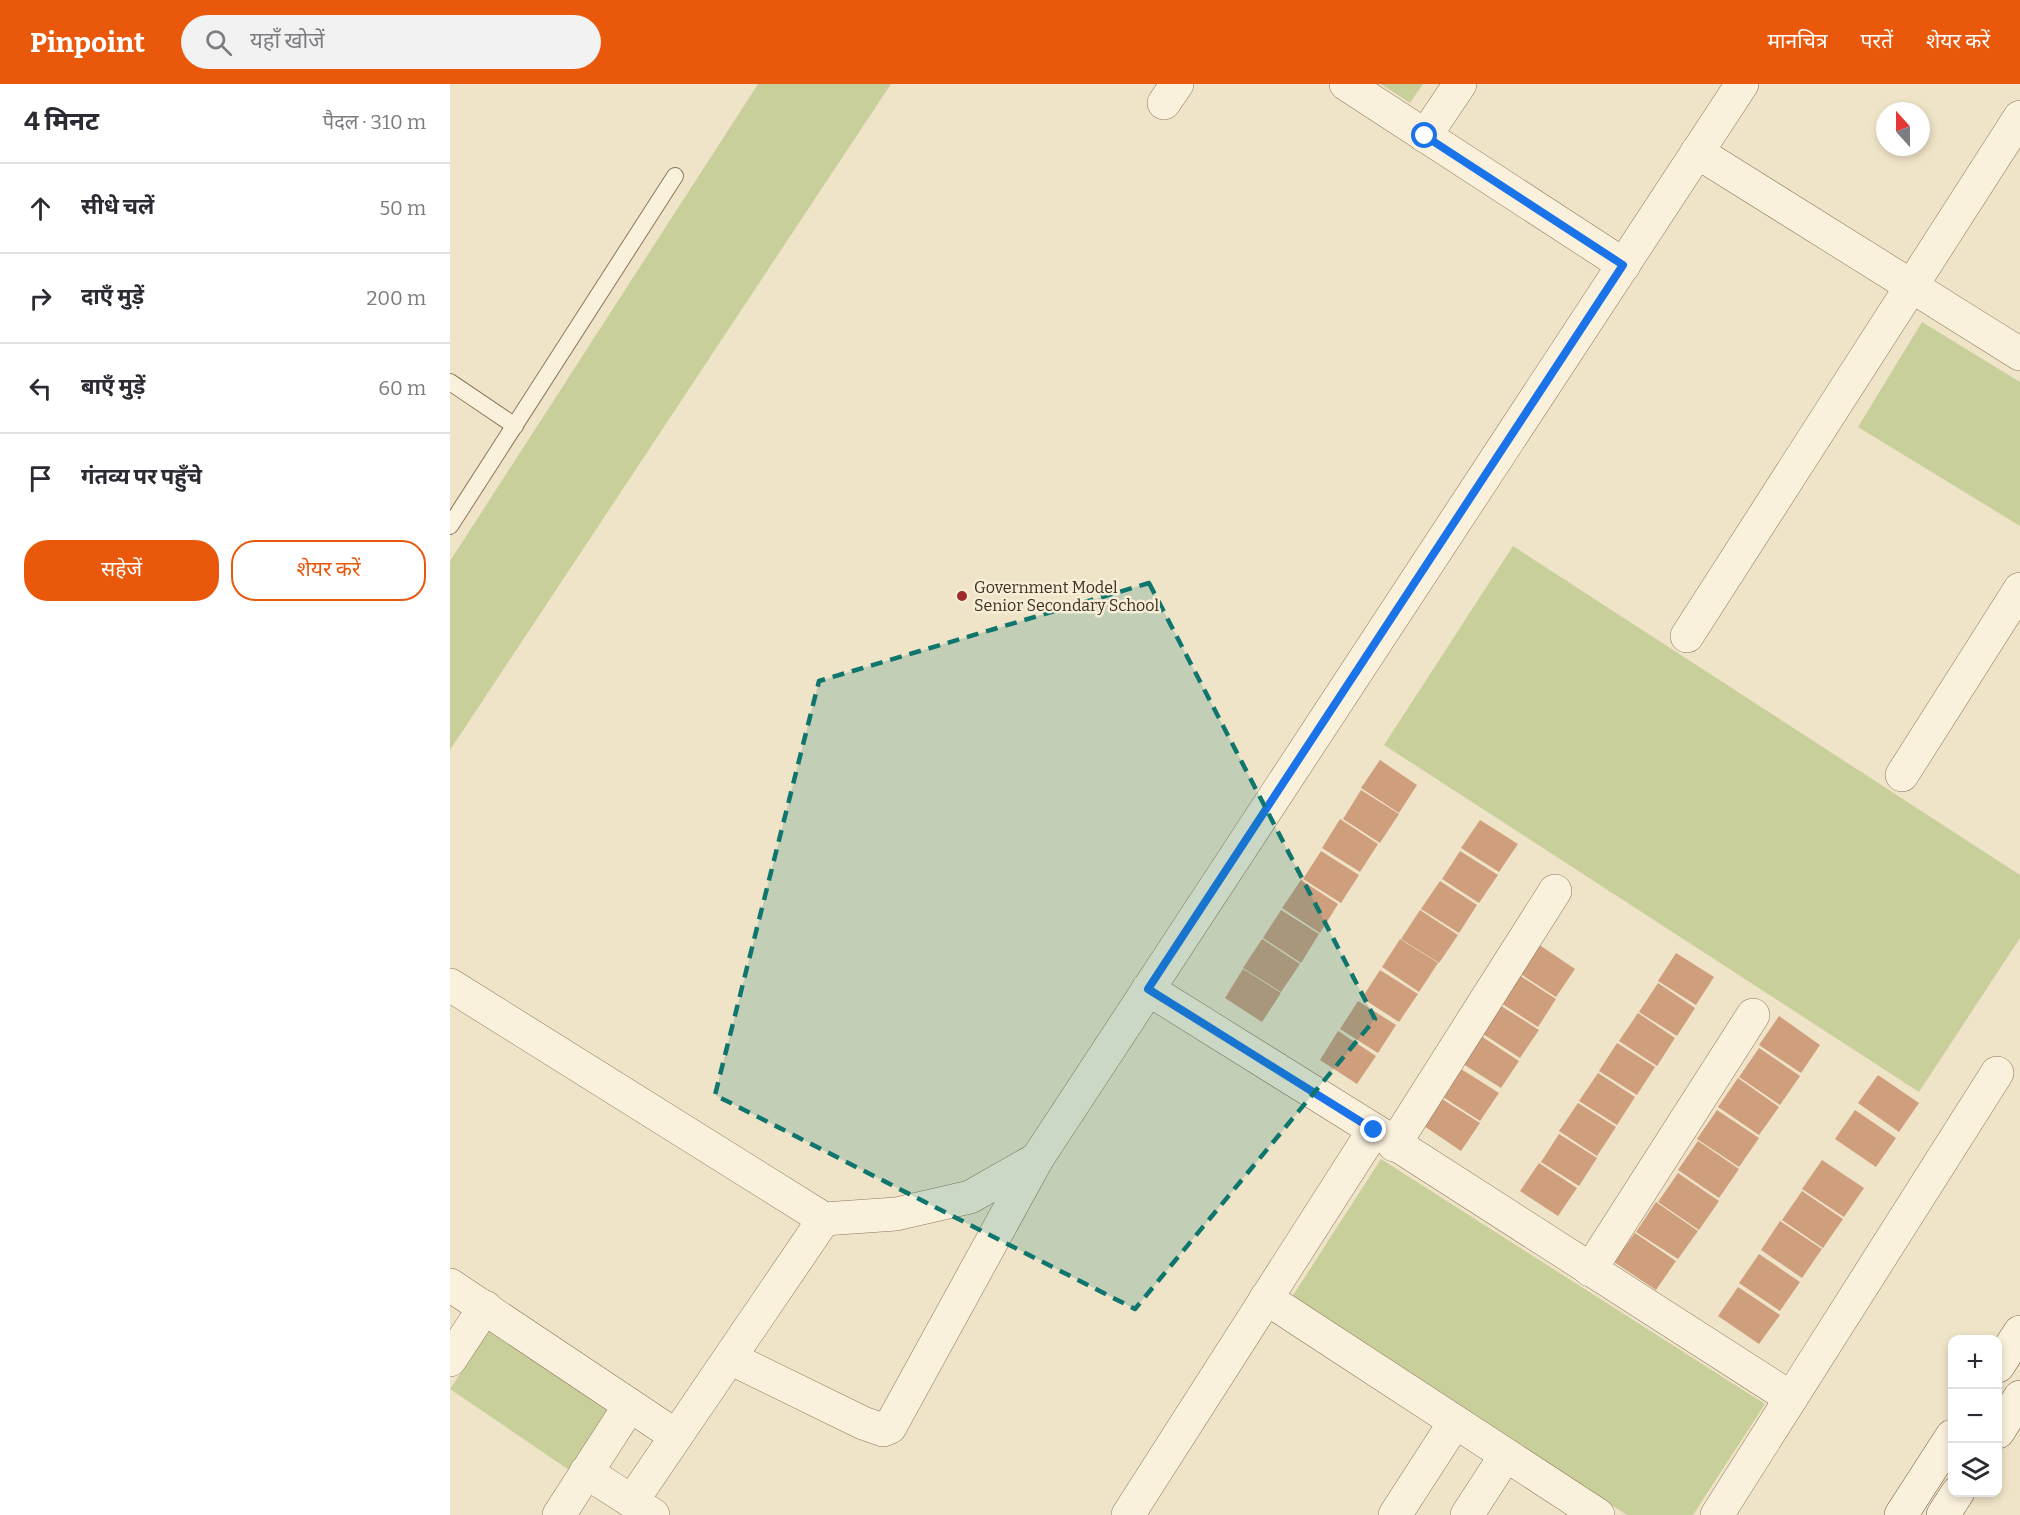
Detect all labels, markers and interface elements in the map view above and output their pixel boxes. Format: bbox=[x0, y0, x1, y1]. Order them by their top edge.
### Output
search box bbox=[181, 15, 601, 69]
text: Pinpoint bbox=[30, 26, 145, 59]
icon: search bbox=[202, 26, 235, 59]
text: यहाँ खोजें bbox=[250, 27, 325, 54]
text: मानचित्र bbox=[1768, 28, 1828, 54]
text: परतें bbox=[1861, 28, 1893, 54]
text: शेयर करें bbox=[1926, 28, 1990, 54]
north arrow bbox=[1876, 102, 1930, 156]
text: 4 मिनट bbox=[24, 106, 99, 137]
text: पैदल · 310 m bbox=[323, 110, 426, 134]
route start bbox=[1411, 122, 1437, 148]
icon: ahead bbox=[24, 192, 57, 225]
text: सीधे चलें bbox=[81, 193, 154, 220]
text: 50 m bbox=[379, 196, 426, 220]
icon: right bbox=[24, 282, 57, 315]
text: दाएँ मुड़ें bbox=[81, 283, 144, 310]
text: 200 m bbox=[366, 286, 426, 310]
icon: left bbox=[24, 372, 57, 405]
text: बाएँ मुड़ें bbox=[81, 373, 145, 400]
text: 60 m bbox=[378, 376, 426, 400]
icon: arrive bbox=[24, 462, 57, 495]
text: गंतव्य पर पहुँचे bbox=[81, 463, 202, 490]
button: सहेजें bbox=[24, 540, 219, 601]
button: शेयर करें bbox=[231, 540, 426, 601]
place label: Government Model Senior Secondary School bbox=[974, 578, 1160, 615]
marker: Government Model Senior Secondary School bbox=[955, 589, 969, 603]
route end bbox=[1360, 1116, 1386, 1142]
map controls bbox=[1948, 1335, 2002, 1497]
button: + bbox=[1948, 1335, 2002, 1389]
button: − bbox=[1948, 1389, 2002, 1443]
button: layers bbox=[1948, 1443, 2002, 1497]

